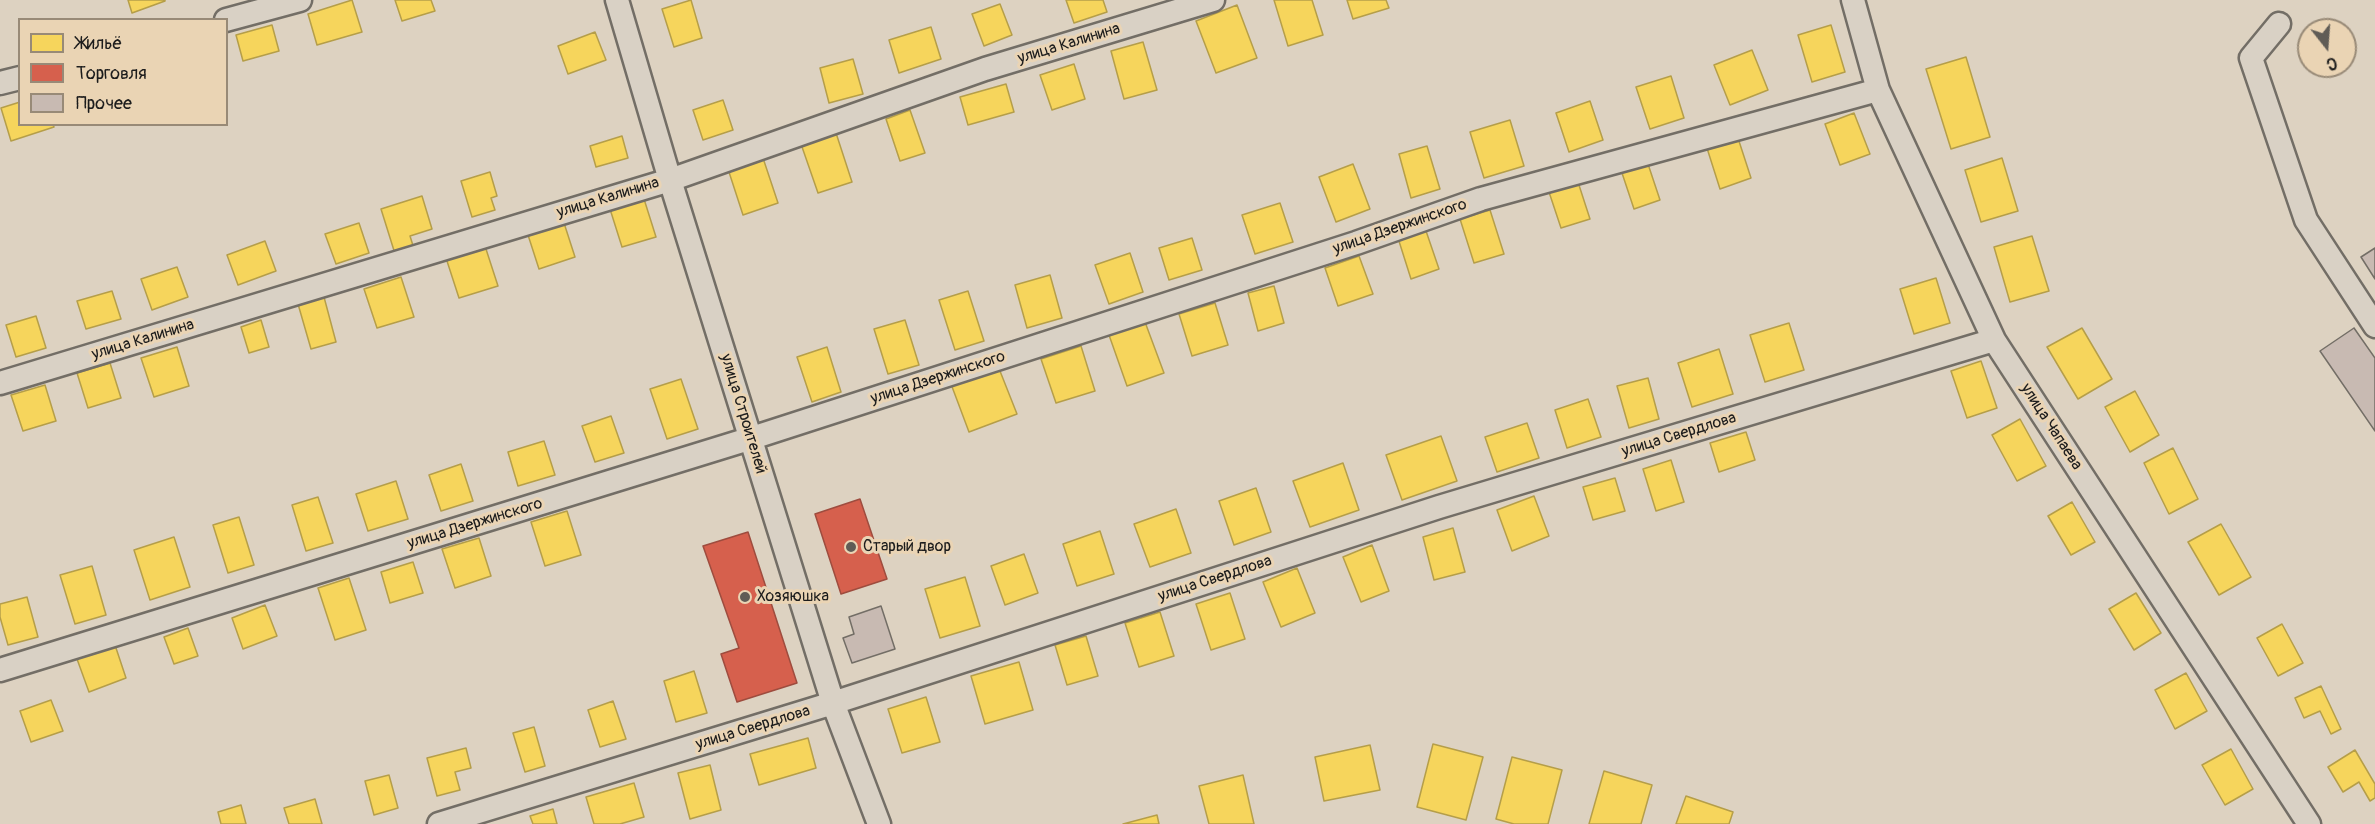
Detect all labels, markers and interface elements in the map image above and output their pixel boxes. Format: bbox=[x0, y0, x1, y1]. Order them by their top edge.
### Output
legend bbox=[18, 18, 228, 126]
north arrow bbox=[2297, 18, 2357, 78]
street label: улица Калинина bbox=[1016, 19, 1122, 69]
text: Жильё bbox=[76, 32, 122, 55]
text: С bbox=[2324, 52, 2339, 74]
text: Торговля bbox=[76, 62, 147, 85]
text: Прочее bbox=[76, 92, 132, 115]
street label: улица Калинина bbox=[555, 173, 661, 223]
street label: улица Дзержинского bbox=[1330, 195, 1470, 259]
street label: улица Калинина bbox=[90, 315, 196, 365]
street label: улица Дзержинского bbox=[868, 347, 1008, 409]
street label: улица Строителей bbox=[716, 352, 770, 476]
street label: улица Чапаева bbox=[2016, 380, 2086, 474]
street label: улица Свердлова bbox=[1620, 409, 1738, 461]
street label: улица Дзержинского bbox=[405, 494, 545, 554]
place label: Старый двор bbox=[863, 537, 951, 557]
marker: Старый двор bbox=[844, 540, 858, 554]
street label: улица Свердлова bbox=[1156, 552, 1274, 606]
place label: Хозяюшка bbox=[757, 587, 829, 607]
marker: Хозяюшка bbox=[738, 590, 752, 604]
street label: улица Свердлова bbox=[694, 702, 812, 754]

